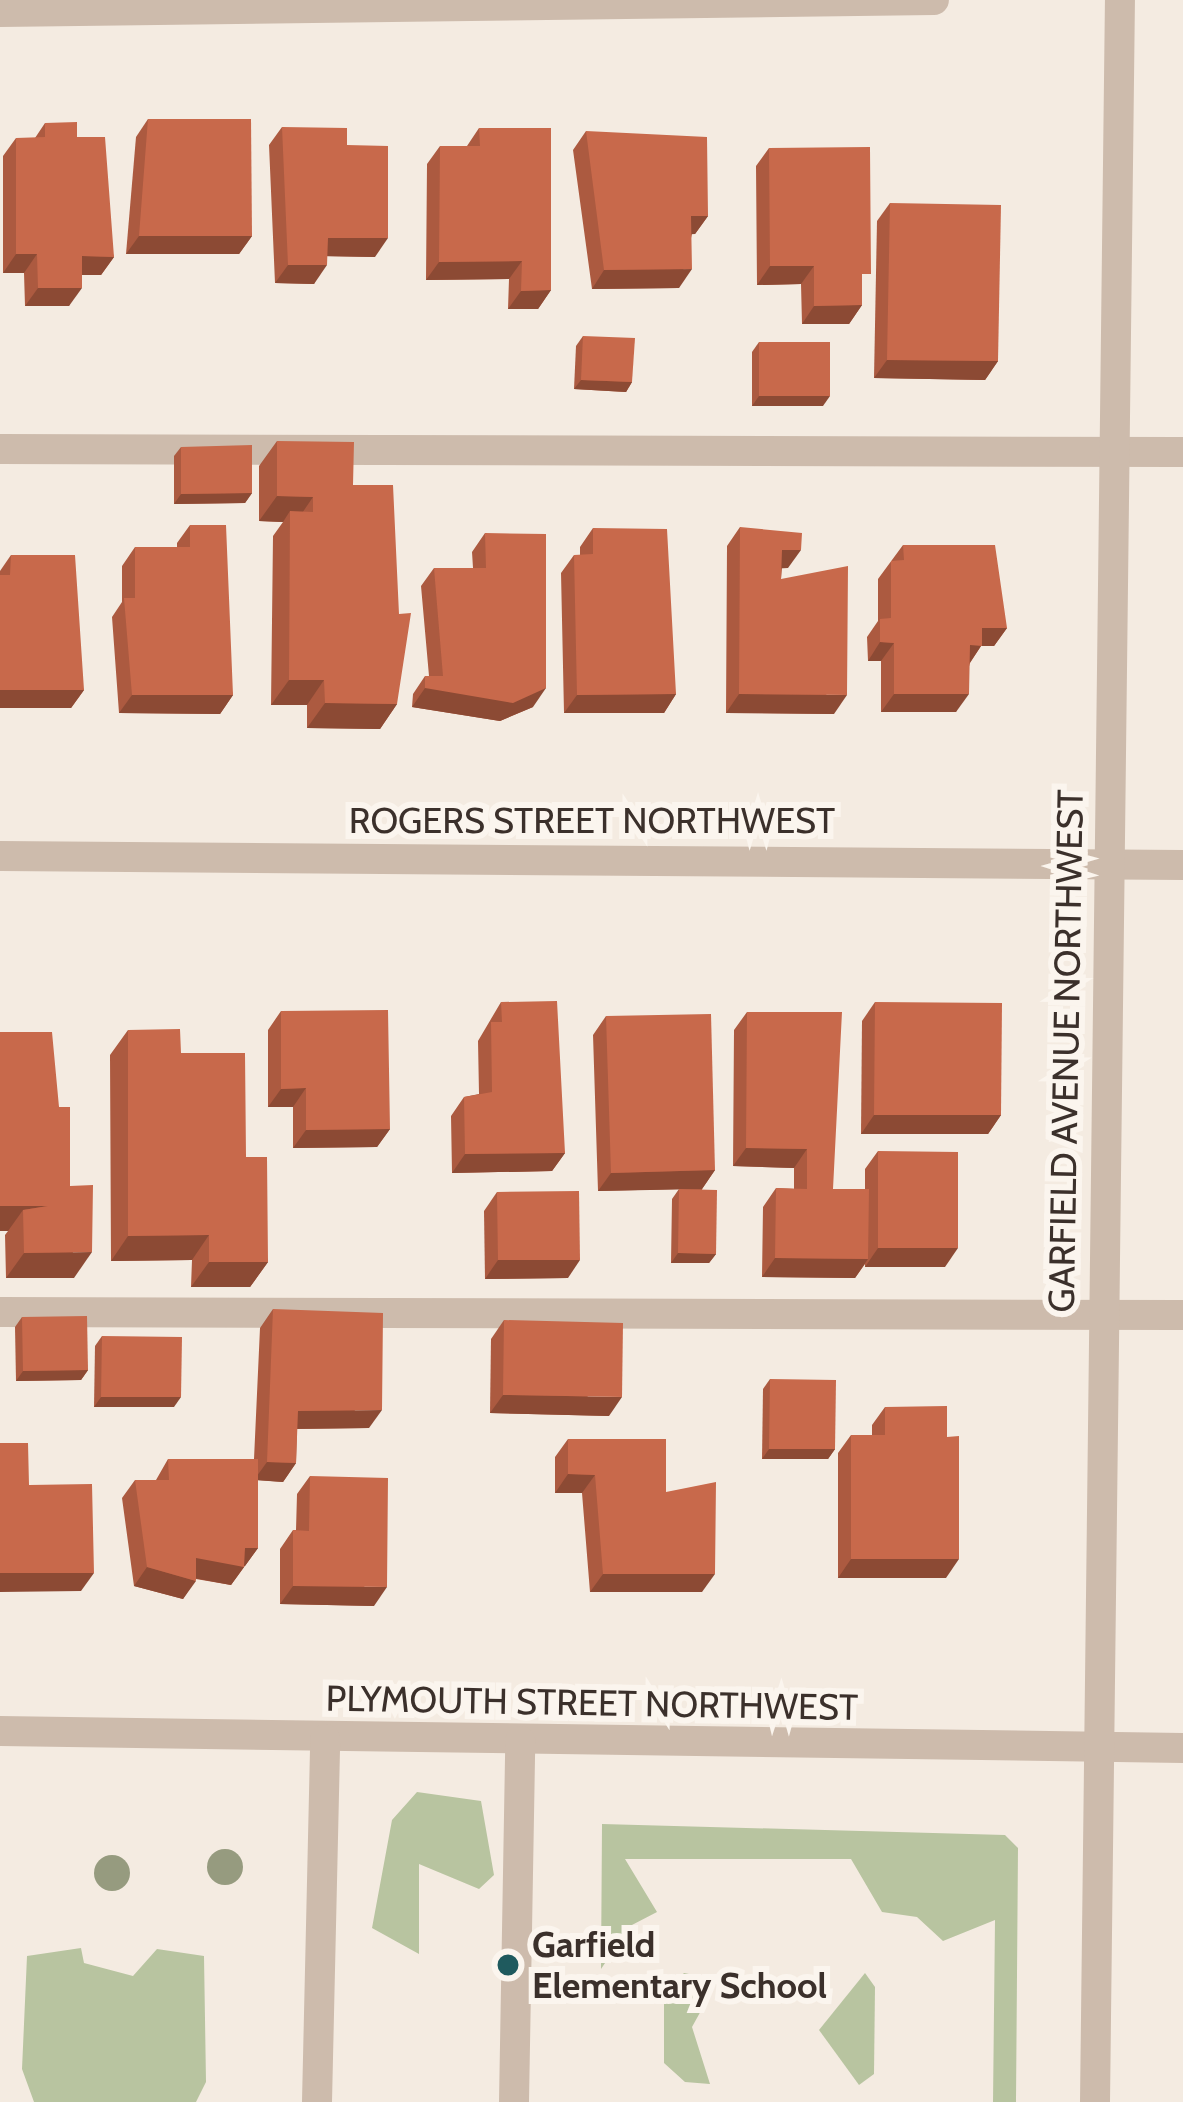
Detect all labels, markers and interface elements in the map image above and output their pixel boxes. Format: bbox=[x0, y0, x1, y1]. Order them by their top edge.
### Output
street label: GARFIELD AVENUE NORTHWEST bbox=[1040, 789, 1092, 1313]
street label: ROGERS STREET NORTHWEST bbox=[349, 799, 835, 843]
street label: PLYMOUTH STREET NORTHWEST bbox=[325, 1677, 859, 1729]
place label: Garfield Elementary School bbox=[532, 1922, 827, 2007]
marker: Garfield Elementary School bbox=[495, 1952, 521, 1978]

